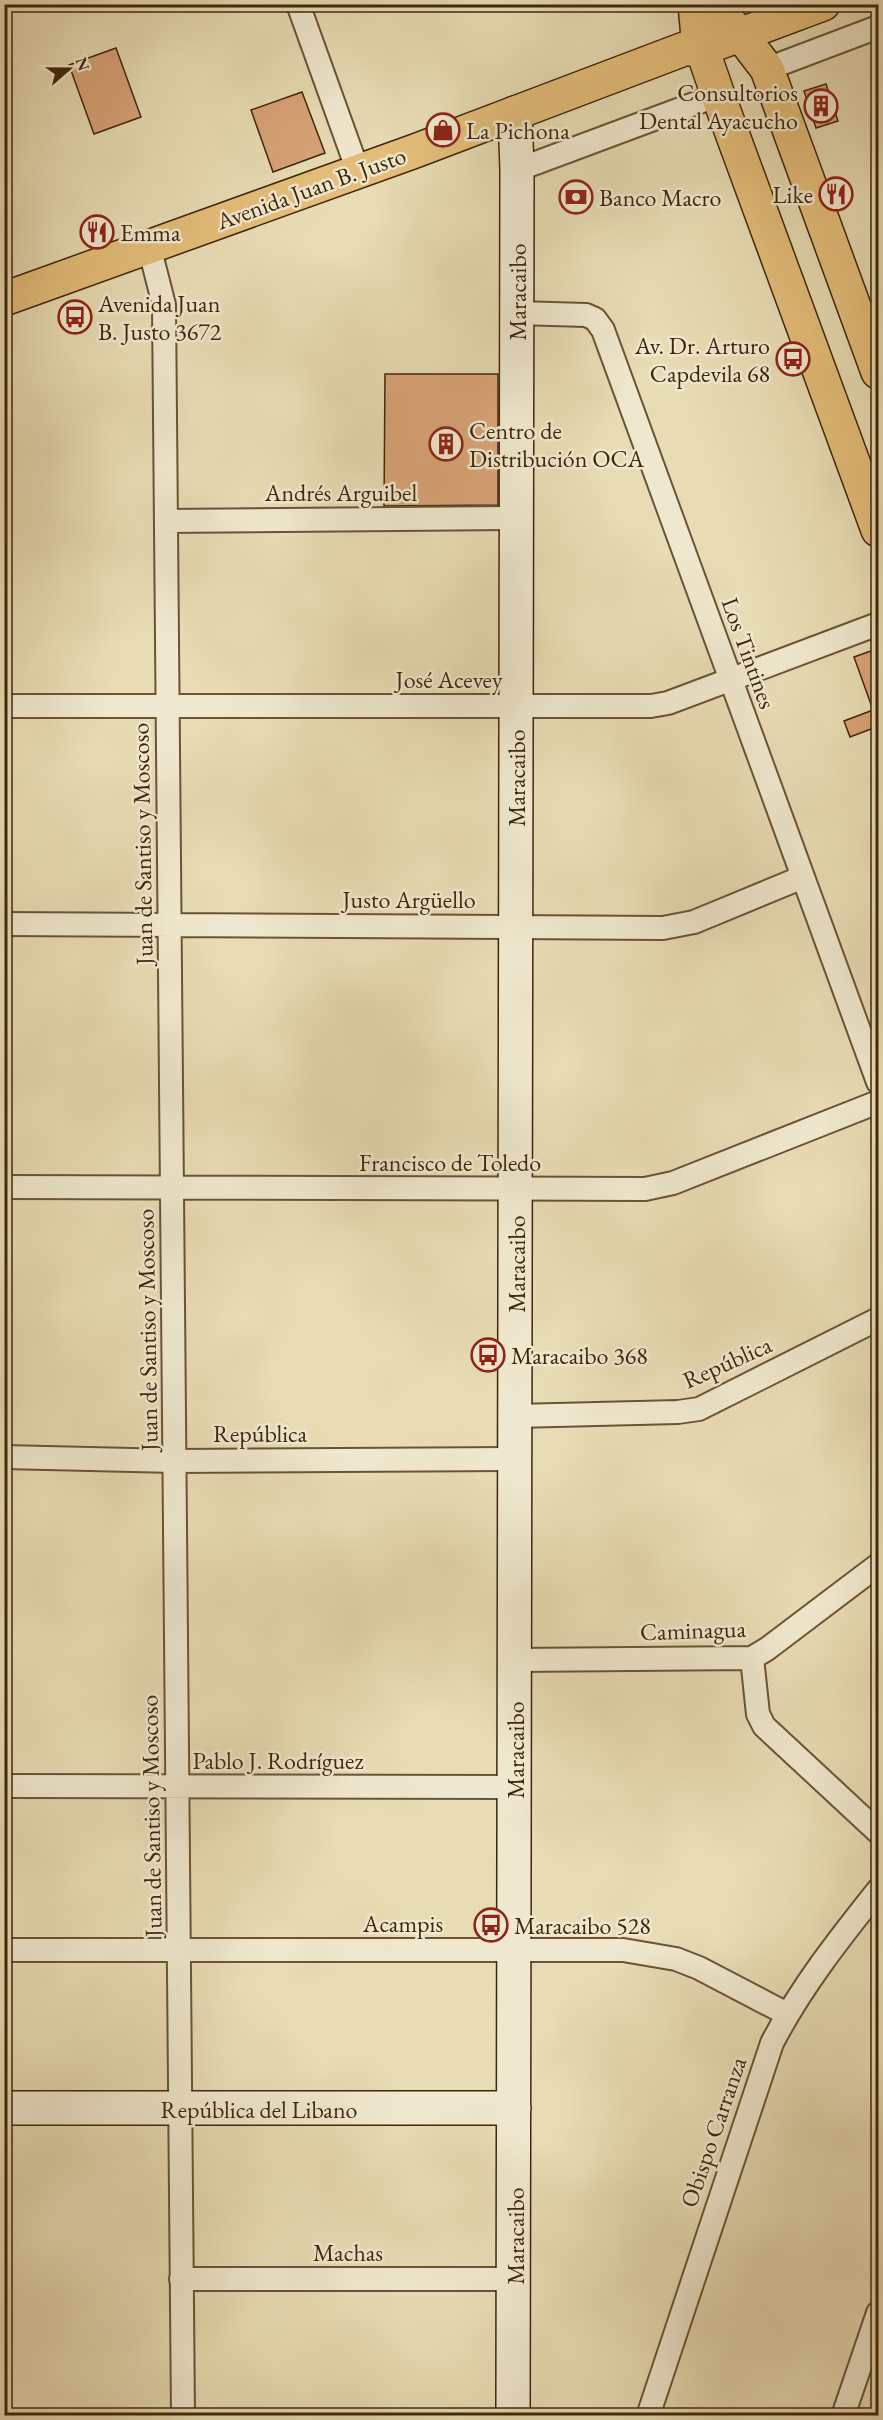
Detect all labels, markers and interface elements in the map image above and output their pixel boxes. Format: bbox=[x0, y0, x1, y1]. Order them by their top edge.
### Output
north arrow bbox=[39, 39, 99, 99]
text: N bbox=[71, 54, 95, 74]
place label: Consultorios Dental Ayacucho bbox=[639, 77, 798, 136]
building icon: Consultorios Dental Ayacucho bbox=[803, 88, 839, 124]
shop icon: La Pichona bbox=[425, 112, 461, 148]
place label: La Pichona bbox=[466, 115, 570, 146]
street label: Avenida Juan B. Justo bbox=[211, 139, 410, 237]
restaurant icon: Like bbox=[818, 176, 854, 212]
bank icon: Banco Macro bbox=[558, 179, 594, 215]
place label: Like bbox=[772, 179, 813, 210]
place label: Banco Macro bbox=[599, 182, 721, 213]
restaurant icon: Emma bbox=[79, 214, 115, 250]
place label: Emma bbox=[120, 217, 181, 248]
street label: Maracaibo bbox=[502, 243, 533, 341]
place label: Avenida Juan B. Justo 3672 bbox=[97, 288, 222, 347]
bus stop icon: Avenida Juan B. Justo 3672 bbox=[57, 299, 93, 335]
place label: Av. Dr. Arturo Capdevila 68 bbox=[634, 330, 770, 389]
bus stop icon: Av. Dr. Arturo Capdevila 68 bbox=[775, 341, 811, 377]
place label: Centro de Distribución OCA bbox=[469, 415, 645, 474]
building icon: Centro de Distribución OCA bbox=[428, 426, 464, 462]
street label: Andrés Arguibel bbox=[264, 477, 417, 508]
street label: Los Tintines bbox=[715, 593, 783, 713]
street label: José Acevey bbox=[394, 664, 503, 695]
street label: Juan de Santiso y Moscoso bbox=[124, 722, 160, 967]
street label: Maracaibo bbox=[501, 729, 532, 827]
street label: Justo Argüello bbox=[340, 884, 476, 915]
street label: Francisco de Toledo bbox=[359, 1147, 541, 1178]
street label: Juan de Santiso y Moscoso bbox=[129, 1208, 165, 1453]
street label: Maracaibo bbox=[501, 1215, 532, 1313]
street label: República bbox=[678, 1329, 777, 1395]
bus stop icon: Maracaibo 368 bbox=[470, 1337, 506, 1373]
place label: Maracaibo 368 bbox=[511, 1340, 648, 1371]
street label: República bbox=[213, 1418, 308, 1449]
street label: Caminagua bbox=[639, 1613, 747, 1647]
street label: Juan de Santiso y Moscoso bbox=[133, 1694, 169, 1939]
street label: Maracaibo bbox=[500, 1701, 531, 1799]
street label: Pablo J. Rodríguez bbox=[192, 1745, 364, 1776]
bus stop icon: Maracaibo 528 bbox=[473, 1907, 509, 1943]
street label: Acampis bbox=[362, 1908, 443, 1939]
place label: Maracaibo 528 bbox=[514, 1910, 651, 1941]
street label: Obispo Carranza bbox=[673, 2052, 753, 2211]
street label: República del Libano bbox=[161, 2094, 358, 2125]
street label: Maracaibo bbox=[500, 2187, 531, 2285]
street label: Machas bbox=[313, 2237, 383, 2268]

